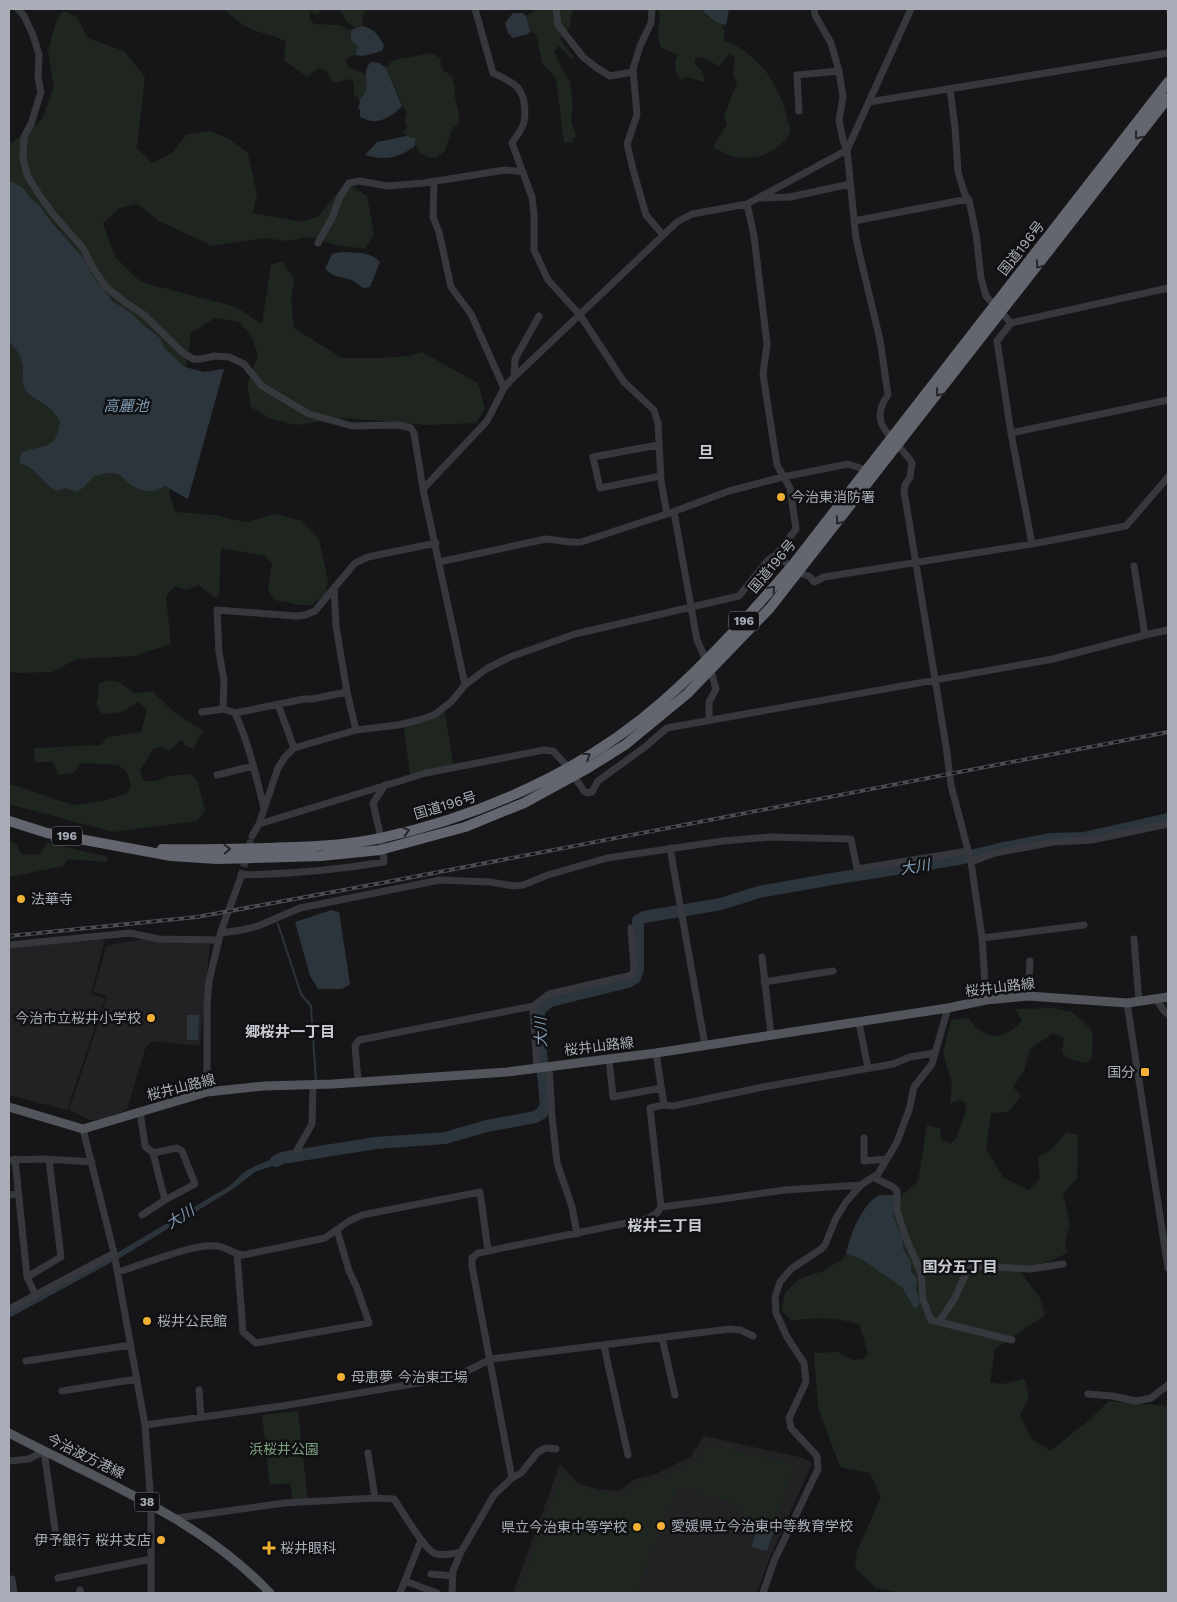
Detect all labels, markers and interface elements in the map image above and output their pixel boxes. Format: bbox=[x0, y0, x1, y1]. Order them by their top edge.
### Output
one-way arrow bbox=[1136, 130, 1144, 139]
street label: 国道196号 bbox=[995, 218, 1047, 278]
one-way arrow bbox=[1036, 259, 1044, 268]
one-way arrow bbox=[936, 387, 945, 397]
water label: 高麗池 bbox=[103, 397, 150, 415]
district label: 旦 bbox=[698, 443, 714, 462]
place label: 今治東消防署 bbox=[791, 489, 875, 505]
marker: 今治東消防署 bbox=[775, 491, 787, 503]
one-way arrow bbox=[836, 515, 845, 525]
street label: 国道196号 bbox=[745, 536, 799, 596]
one-way arrow bbox=[766, 585, 775, 594]
road number: 196 bbox=[729, 612, 759, 630]
one-way arrow bbox=[582, 752, 591, 762]
street label: 国道196号 bbox=[412, 788, 478, 822]
road number: 196 bbox=[52, 826, 82, 846]
one-way arrow bbox=[401, 827, 409, 837]
one-way arrow bbox=[224, 844, 231, 854]
water label: 大川 bbox=[899, 855, 933, 878]
place label: 法華寺 bbox=[31, 891, 73, 907]
marker: 法華寺 bbox=[15, 893, 27, 905]
street label: 桜井山路線 bbox=[964, 975, 1036, 999]
place label: 今治市立桜井小学校 bbox=[15, 1010, 141, 1026]
marker: 今治市立桜井小学校 bbox=[145, 1012, 157, 1024]
water label: 大川 bbox=[532, 1015, 550, 1047]
district label: 郷桜井一丁目 bbox=[245, 1023, 335, 1041]
street label: 桜井山路線 bbox=[563, 1034, 635, 1058]
place label: 国分 bbox=[1107, 1064, 1135, 1080]
marker: 国分 bbox=[1139, 1066, 1151, 1078]
street label: 桜井山路線 bbox=[145, 1071, 217, 1103]
water label: 大川 bbox=[163, 1200, 199, 1233]
district label: 桜井三丁目 bbox=[627, 1217, 703, 1235]
district label: 国分五丁目 bbox=[922, 1258, 998, 1276]
place label: 桜井公民館 bbox=[157, 1313, 227, 1329]
marker: 桜井公民館 bbox=[141, 1315, 153, 1327]
place label: 母恵夢 今治東工場 bbox=[351, 1369, 468, 1385]
marker: 母恵夢 今治東工場 bbox=[335, 1371, 347, 1383]
street label: 今治波方港線 bbox=[45, 1430, 127, 1482]
park label: 浜桜井公園 bbox=[249, 1441, 319, 1457]
road number: 38 bbox=[134, 1492, 160, 1511]
place label: 愛媛県立今治東中等教育学校 bbox=[671, 1518, 853, 1534]
place label: 県立今治東中等学校 bbox=[501, 1519, 627, 1535]
marker: 愛媛県立今治東中等教育学校 bbox=[655, 1520, 667, 1532]
marker: 県立今治東中等学校 bbox=[631, 1521, 643, 1533]
place label: 伊予銀行 桜井支店 bbox=[34, 1532, 151, 1548]
marker: 伊予銀行 桜井支店 bbox=[155, 1534, 167, 1546]
place label: 桜井眼科 bbox=[280, 1540, 336, 1556]
marker: 桜井眼科 bbox=[262, 1541, 276, 1555]

